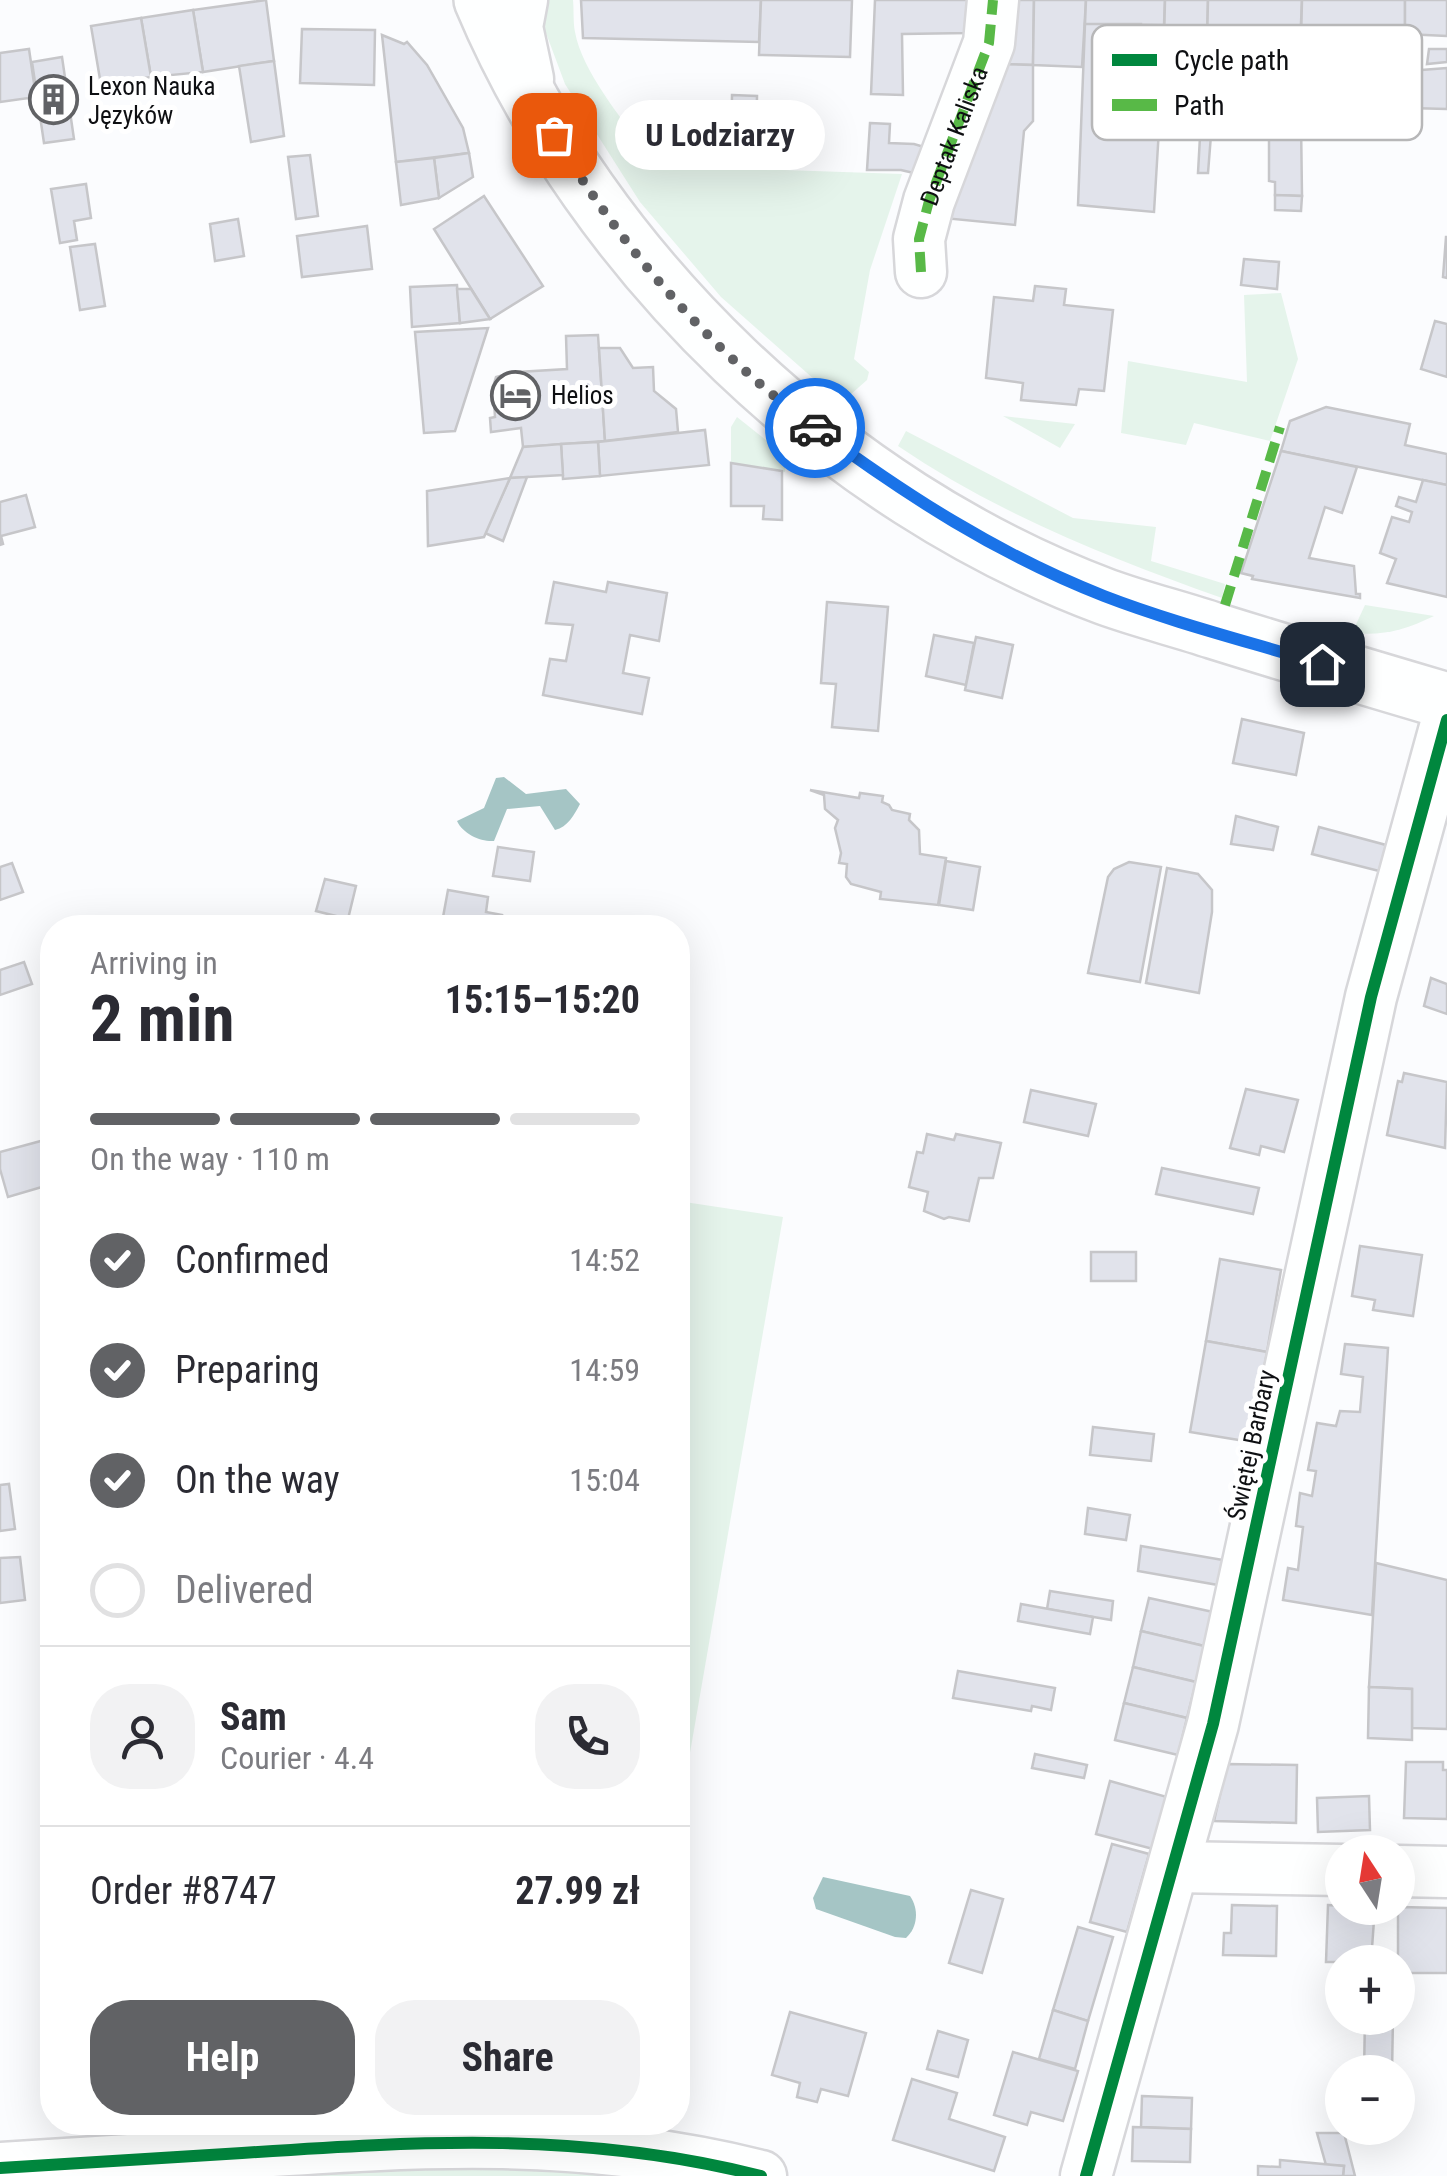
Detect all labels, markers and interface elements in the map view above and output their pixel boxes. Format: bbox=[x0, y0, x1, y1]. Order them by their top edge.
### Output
legend bbox=[1092, 25, 1422, 140]
text: Cycle path bbox=[1174, 44, 1289, 77]
street label: Deptak Kaliska bbox=[915, 62, 994, 210]
place label: Lexon Nauka Języków bbox=[88, 72, 216, 130]
building icon: Lexon Nauka Języków bbox=[27, 74, 79, 126]
text: Path bbox=[1174, 89, 1225, 122]
pin bbox=[512, 93, 597, 178]
callout: U Lodziarzy bbox=[614, 100, 824, 170]
icon: bag bbox=[527, 108, 582, 163]
text: U Lodziarzy bbox=[645, 116, 795, 154]
hotel icon: Helios bbox=[490, 369, 542, 421]
courier bbox=[765, 378, 865, 478]
place label: Helios bbox=[551, 381, 614, 410]
icon: car bbox=[788, 401, 843, 456]
pin bbox=[1280, 622, 1365, 707]
icon: home bbox=[1295, 637, 1350, 692]
text: Arriving in bbox=[90, 944, 218, 982]
text: 15:15–15:20 bbox=[445, 978, 640, 1022]
text: 2 min bbox=[90, 981, 234, 1057]
text: On the way · 110 m bbox=[90, 1140, 330, 1178]
icon: check bbox=[90, 1233, 145, 1288]
text: Confirmed bbox=[175, 1238, 330, 1282]
text: 14:52 bbox=[569, 1241, 640, 1279]
icon: check bbox=[90, 1343, 145, 1398]
text: Preparing bbox=[175, 1348, 320, 1392]
text: 14:59 bbox=[569, 1351, 640, 1389]
street label: Świętej Barbary bbox=[1220, 1367, 1282, 1523]
icon: check bbox=[90, 1453, 145, 1508]
text: On the way bbox=[175, 1458, 340, 1502]
text: 15:04 bbox=[569, 1461, 640, 1499]
text: Delivered bbox=[175, 1568, 314, 1612]
button: person bbox=[90, 1684, 195, 1789]
button: phone bbox=[535, 1684, 640, 1789]
text: Sam bbox=[220, 1695, 287, 1739]
text: Courier · 4.4 bbox=[220, 1739, 374, 1777]
north arrow bbox=[1325, 1835, 1415, 1925]
map controls bbox=[1325, 1835, 1415, 2145]
text: Order #8747 bbox=[90, 1869, 277, 1913]
text: 27.99 zł bbox=[515, 1869, 640, 1913]
button: + bbox=[1325, 1945, 1415, 2035]
button: Help bbox=[90, 2000, 355, 2115]
button: Share bbox=[375, 2000, 640, 2115]
button: − bbox=[1325, 2055, 1415, 2145]

